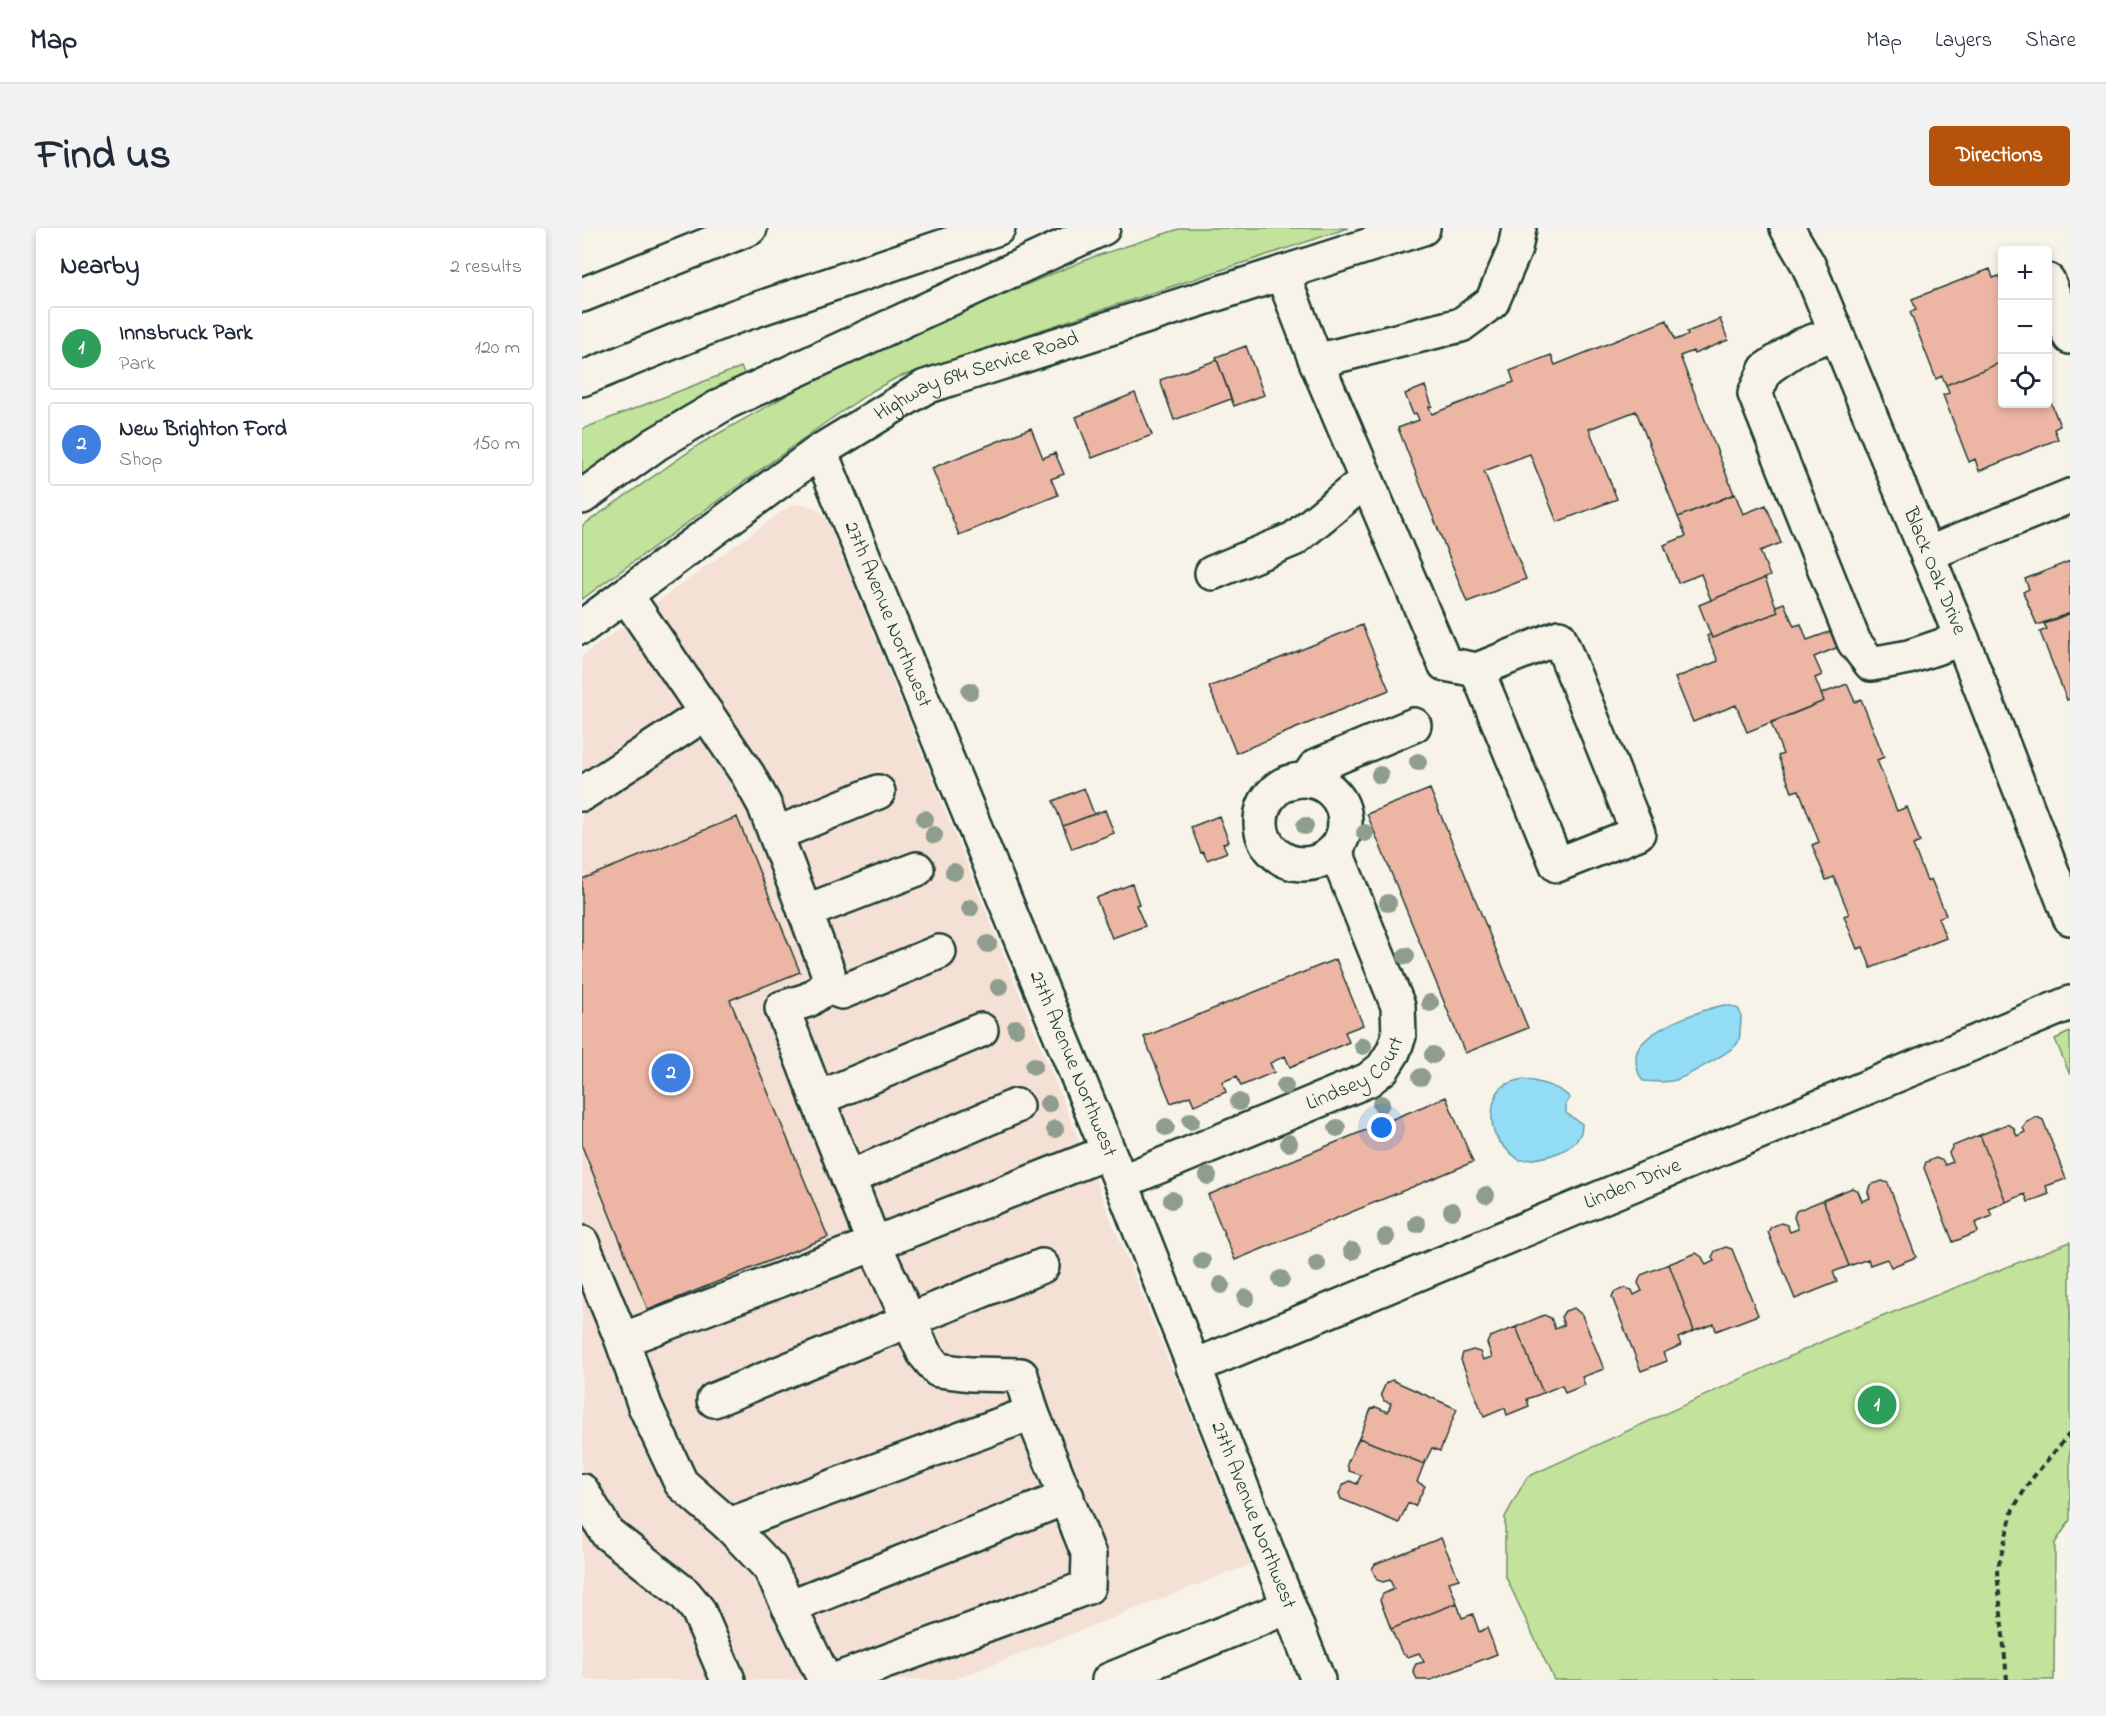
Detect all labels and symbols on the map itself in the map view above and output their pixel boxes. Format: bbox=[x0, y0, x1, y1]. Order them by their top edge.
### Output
street label: Highway 694 Service Road bbox=[869, 324, 1083, 429]
street label: Black Oak Drive bbox=[1894, 502, 1974, 640]
street label: 27th Avenue Northwest bbox=[836, 517, 939, 712]
street label: 27th Avenue Northwest bbox=[1021, 966, 1124, 1162]
street label: Lindsey Court bbox=[1302, 1033, 1412, 1119]
pin: 2 bbox=[652, 1050, 691, 1096]
your location bbox=[1367, 1113, 1396, 1142]
street label: Linden Drive bbox=[1579, 1151, 1686, 1218]
pin: 1 bbox=[1858, 1382, 1896, 1428]
street label: 27th Avenue Northwest bbox=[1202, 1417, 1303, 1613]

